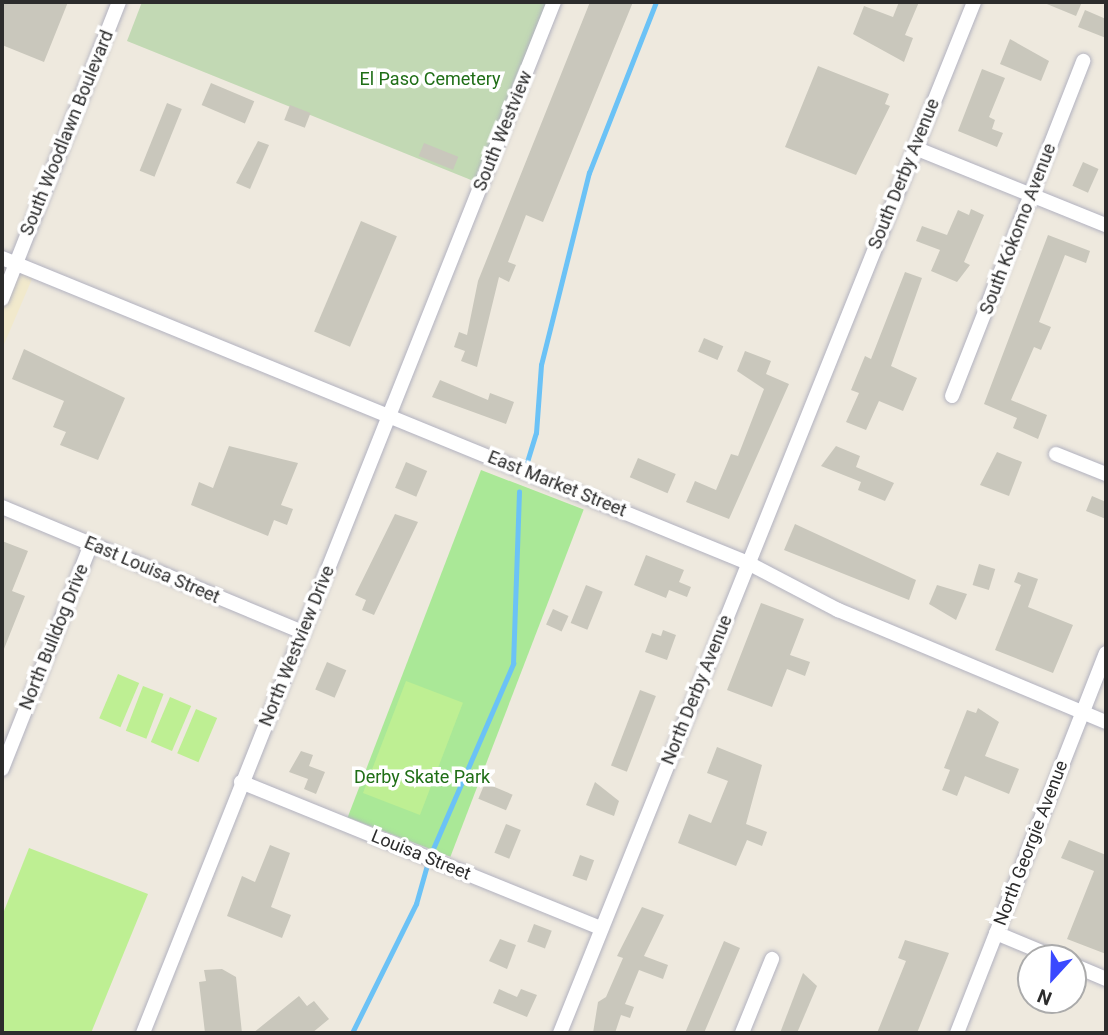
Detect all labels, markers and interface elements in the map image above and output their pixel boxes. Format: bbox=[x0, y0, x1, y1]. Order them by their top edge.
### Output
street label: South Woodlawn Boulevard bbox=[16, 27, 118, 239]
park label: El Paso Cemetery bbox=[360, 68, 500, 90]
street label: South Westview bbox=[469, 68, 537, 194]
street label: South Derby Avenue bbox=[864, 96, 944, 252]
street label: South Kokomo Avenue bbox=[975, 141, 1061, 317]
street label: East Market Street bbox=[485, 446, 629, 522]
street label: East Louisa Street bbox=[81, 532, 223, 608]
street label: North Bulldog Drive bbox=[15, 561, 93, 713]
street label: North Westview Drive bbox=[255, 562, 339, 730]
street label: North Derby Avenue bbox=[657, 612, 737, 768]
street label: North Georgie Avenue bbox=[990, 757, 1072, 929]
park label: Derby Skate Park bbox=[354, 766, 490, 788]
street label: Louisa Street bbox=[368, 825, 474, 885]
north arrow bbox=[1017, 944, 1087, 1014]
text: N bbox=[1034, 984, 1055, 1010]

